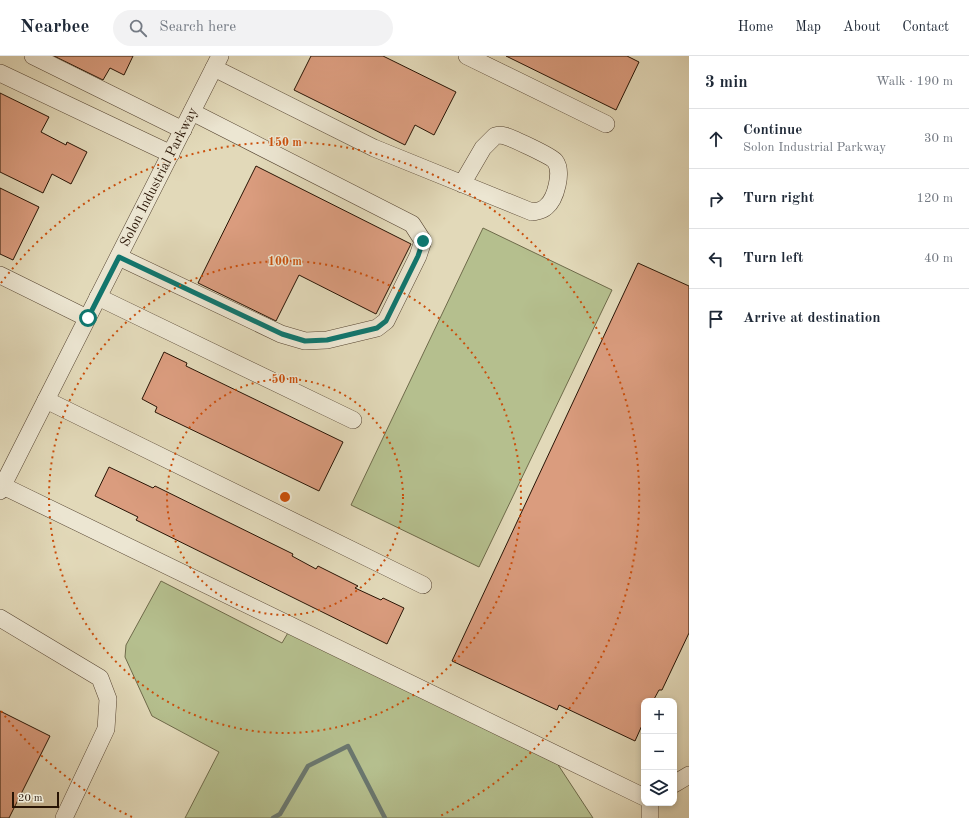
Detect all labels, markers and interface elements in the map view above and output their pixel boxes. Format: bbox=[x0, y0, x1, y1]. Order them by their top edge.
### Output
search box bbox=[113, 10, 393, 46]
icon: search bbox=[127, 17, 149, 39]
text: Nearbee bbox=[20, 18, 89, 37]
text: Search here bbox=[159, 20, 236, 35]
text: Home bbox=[738, 20, 773, 34]
text: Map bbox=[795, 20, 821, 34]
text: About bbox=[843, 20, 880, 34]
text: Contact bbox=[902, 20, 949, 34]
text: 3 min bbox=[705, 74, 748, 91]
text: Walk · 190 m bbox=[876, 75, 953, 88]
street label: Solon Industrial Parkway bbox=[118, 105, 200, 249]
text: Continue bbox=[743, 123, 802, 138]
icon: ahead bbox=[705, 128, 727, 150]
text: 30 m bbox=[924, 132, 953, 145]
text: 150 m bbox=[268, 136, 302, 149]
text: Solon Industrial Parkway bbox=[743, 141, 886, 154]
icon: right bbox=[705, 188, 727, 210]
text: Turn right bbox=[743, 191, 814, 206]
text: 120 m bbox=[916, 192, 953, 205]
route end bbox=[414, 232, 432, 250]
icon: left bbox=[705, 248, 727, 270]
text: Turn left bbox=[743, 251, 803, 266]
text: 40 m bbox=[924, 252, 953, 265]
text: 100 m bbox=[268, 256, 302, 268]
icon: arrive bbox=[705, 308, 727, 330]
route start bbox=[79, 309, 97, 327]
text: Arrive at destination bbox=[743, 311, 881, 326]
text: 50 m bbox=[272, 373, 299, 386]
centre of rings bbox=[278, 490, 292, 504]
map controls bbox=[641, 698, 677, 806]
button: + bbox=[641, 698, 677, 734]
button: − bbox=[641, 734, 677, 770]
button: layers bbox=[641, 770, 677, 806]
scale bar bbox=[12, 790, 59, 809]
text: 20 m bbox=[18, 793, 43, 804]

